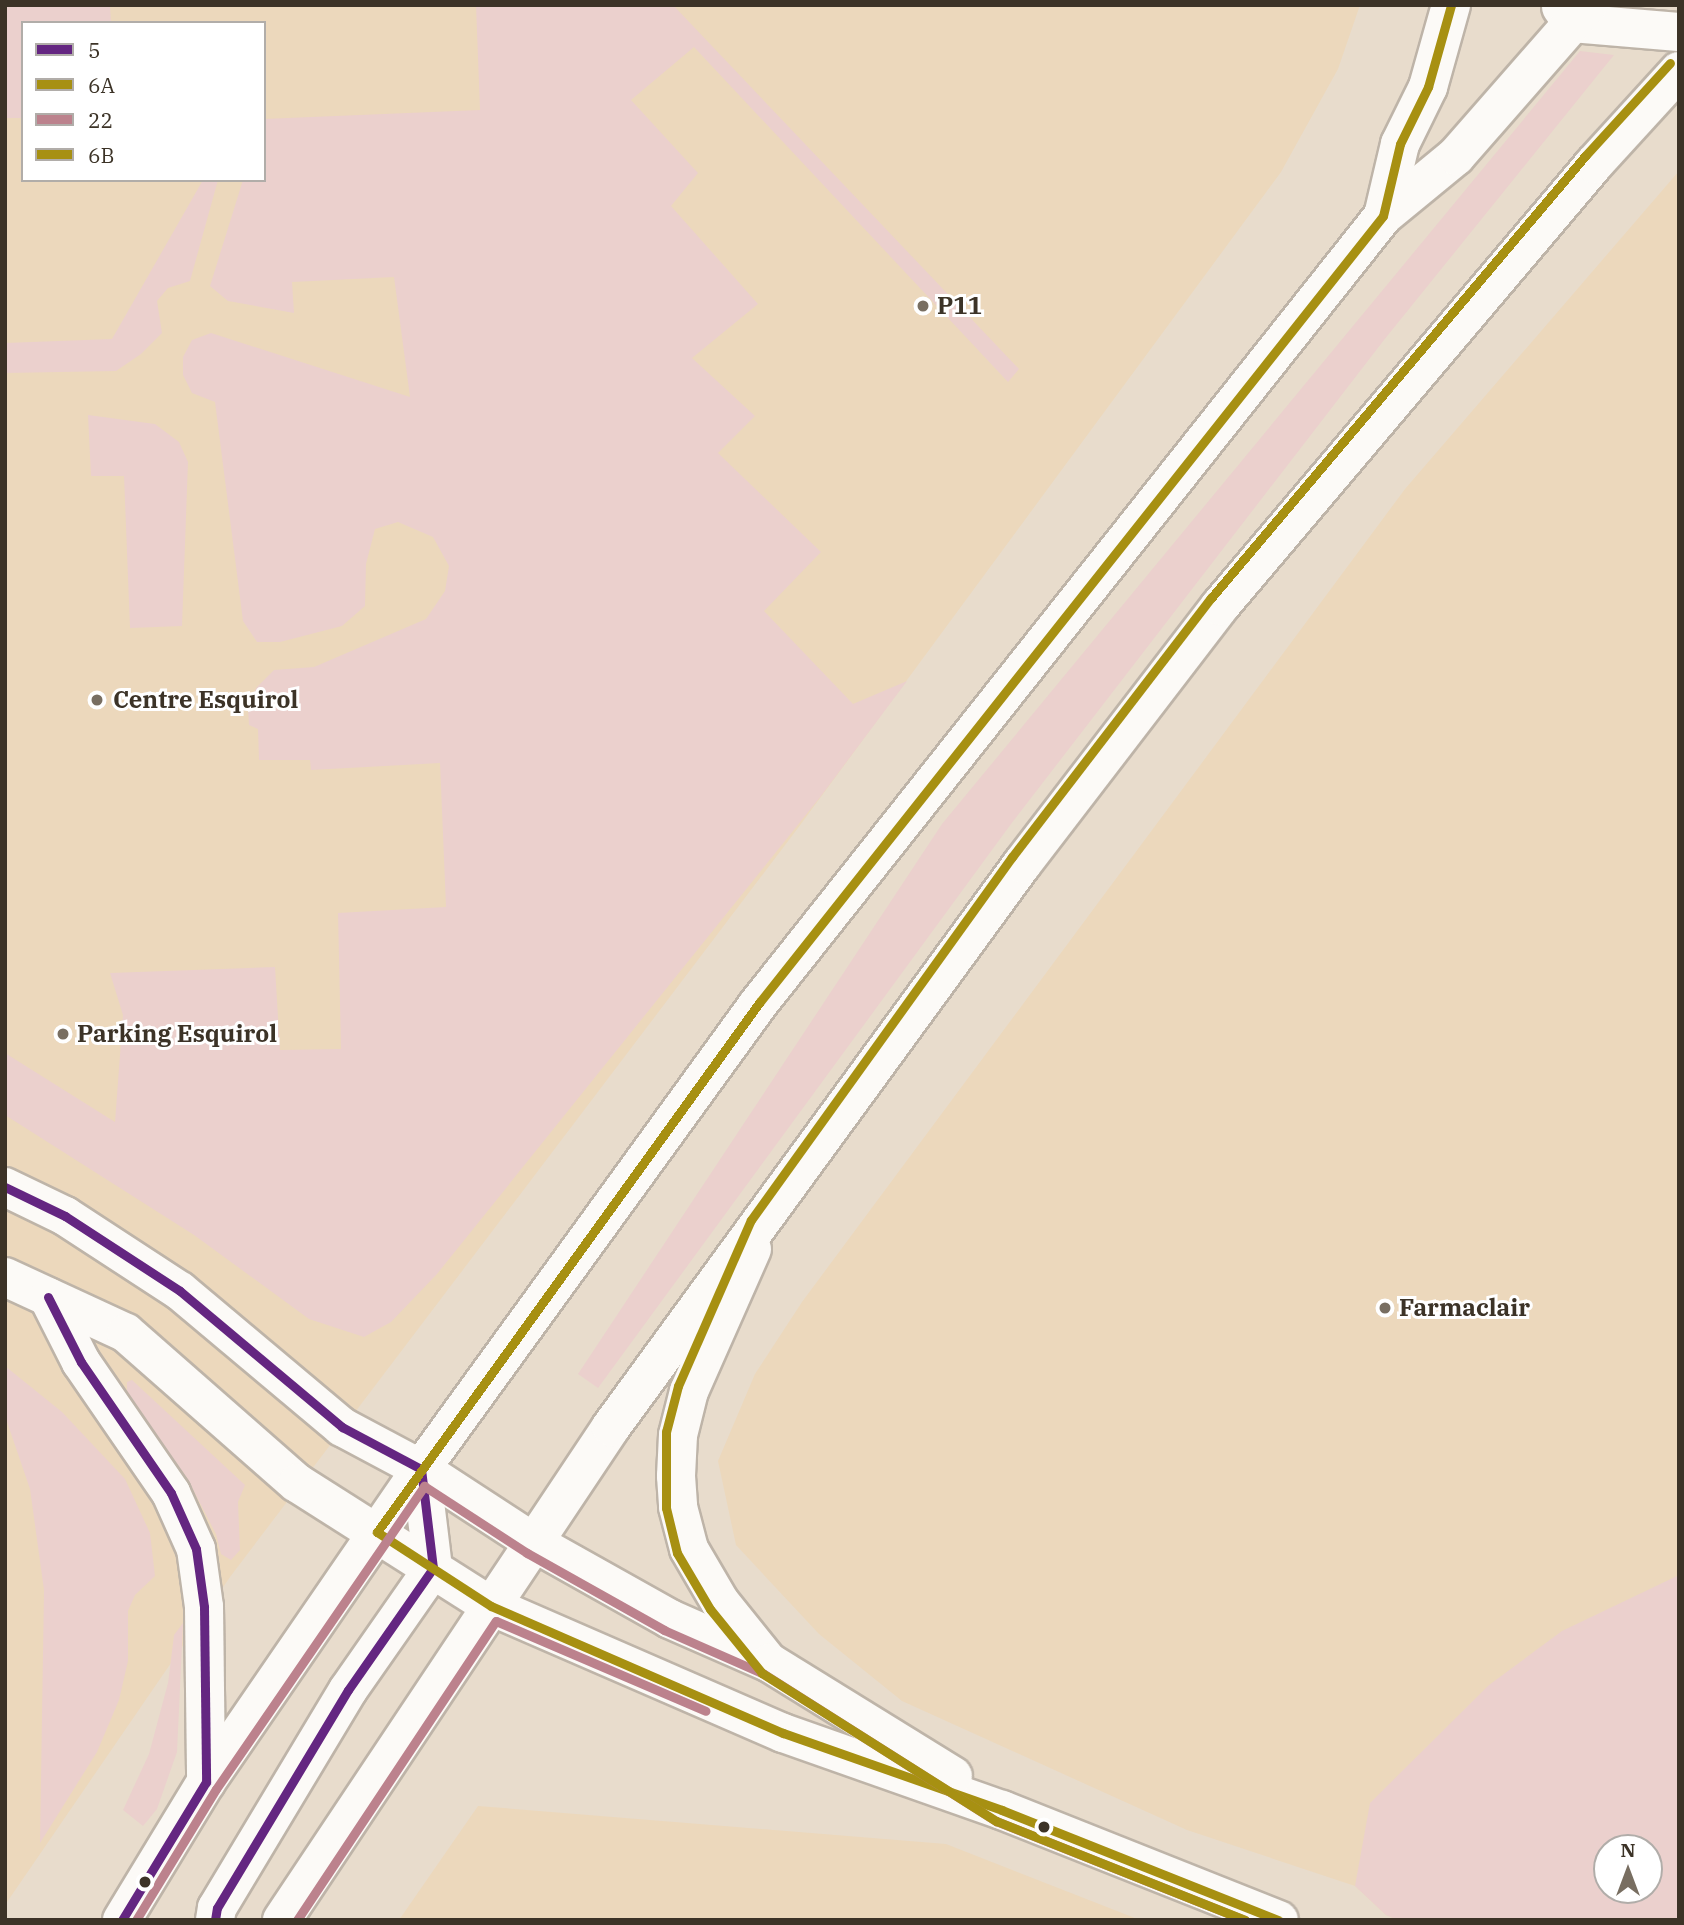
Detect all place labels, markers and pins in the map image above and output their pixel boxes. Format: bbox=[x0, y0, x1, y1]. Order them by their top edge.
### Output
place label: P11 bbox=[937, 292, 982, 320]
marker: P11 bbox=[915, 298, 931, 314]
place label: Centre Esquirol bbox=[113, 686, 298, 714]
marker: Centre Esquirol bbox=[87, 690, 107, 710]
place label: Parking Esquirol bbox=[77, 1020, 277, 1048]
marker: Parking Esquirol bbox=[55, 1026, 71, 1042]
place label: Farmaclair bbox=[1399, 1294, 1530, 1322]
marker: Farmaclair bbox=[1377, 1300, 1393, 1316]
unlabelled marker bbox=[1037, 1820, 1051, 1834]
unlabelled marker bbox=[138, 1875, 152, 1889]

